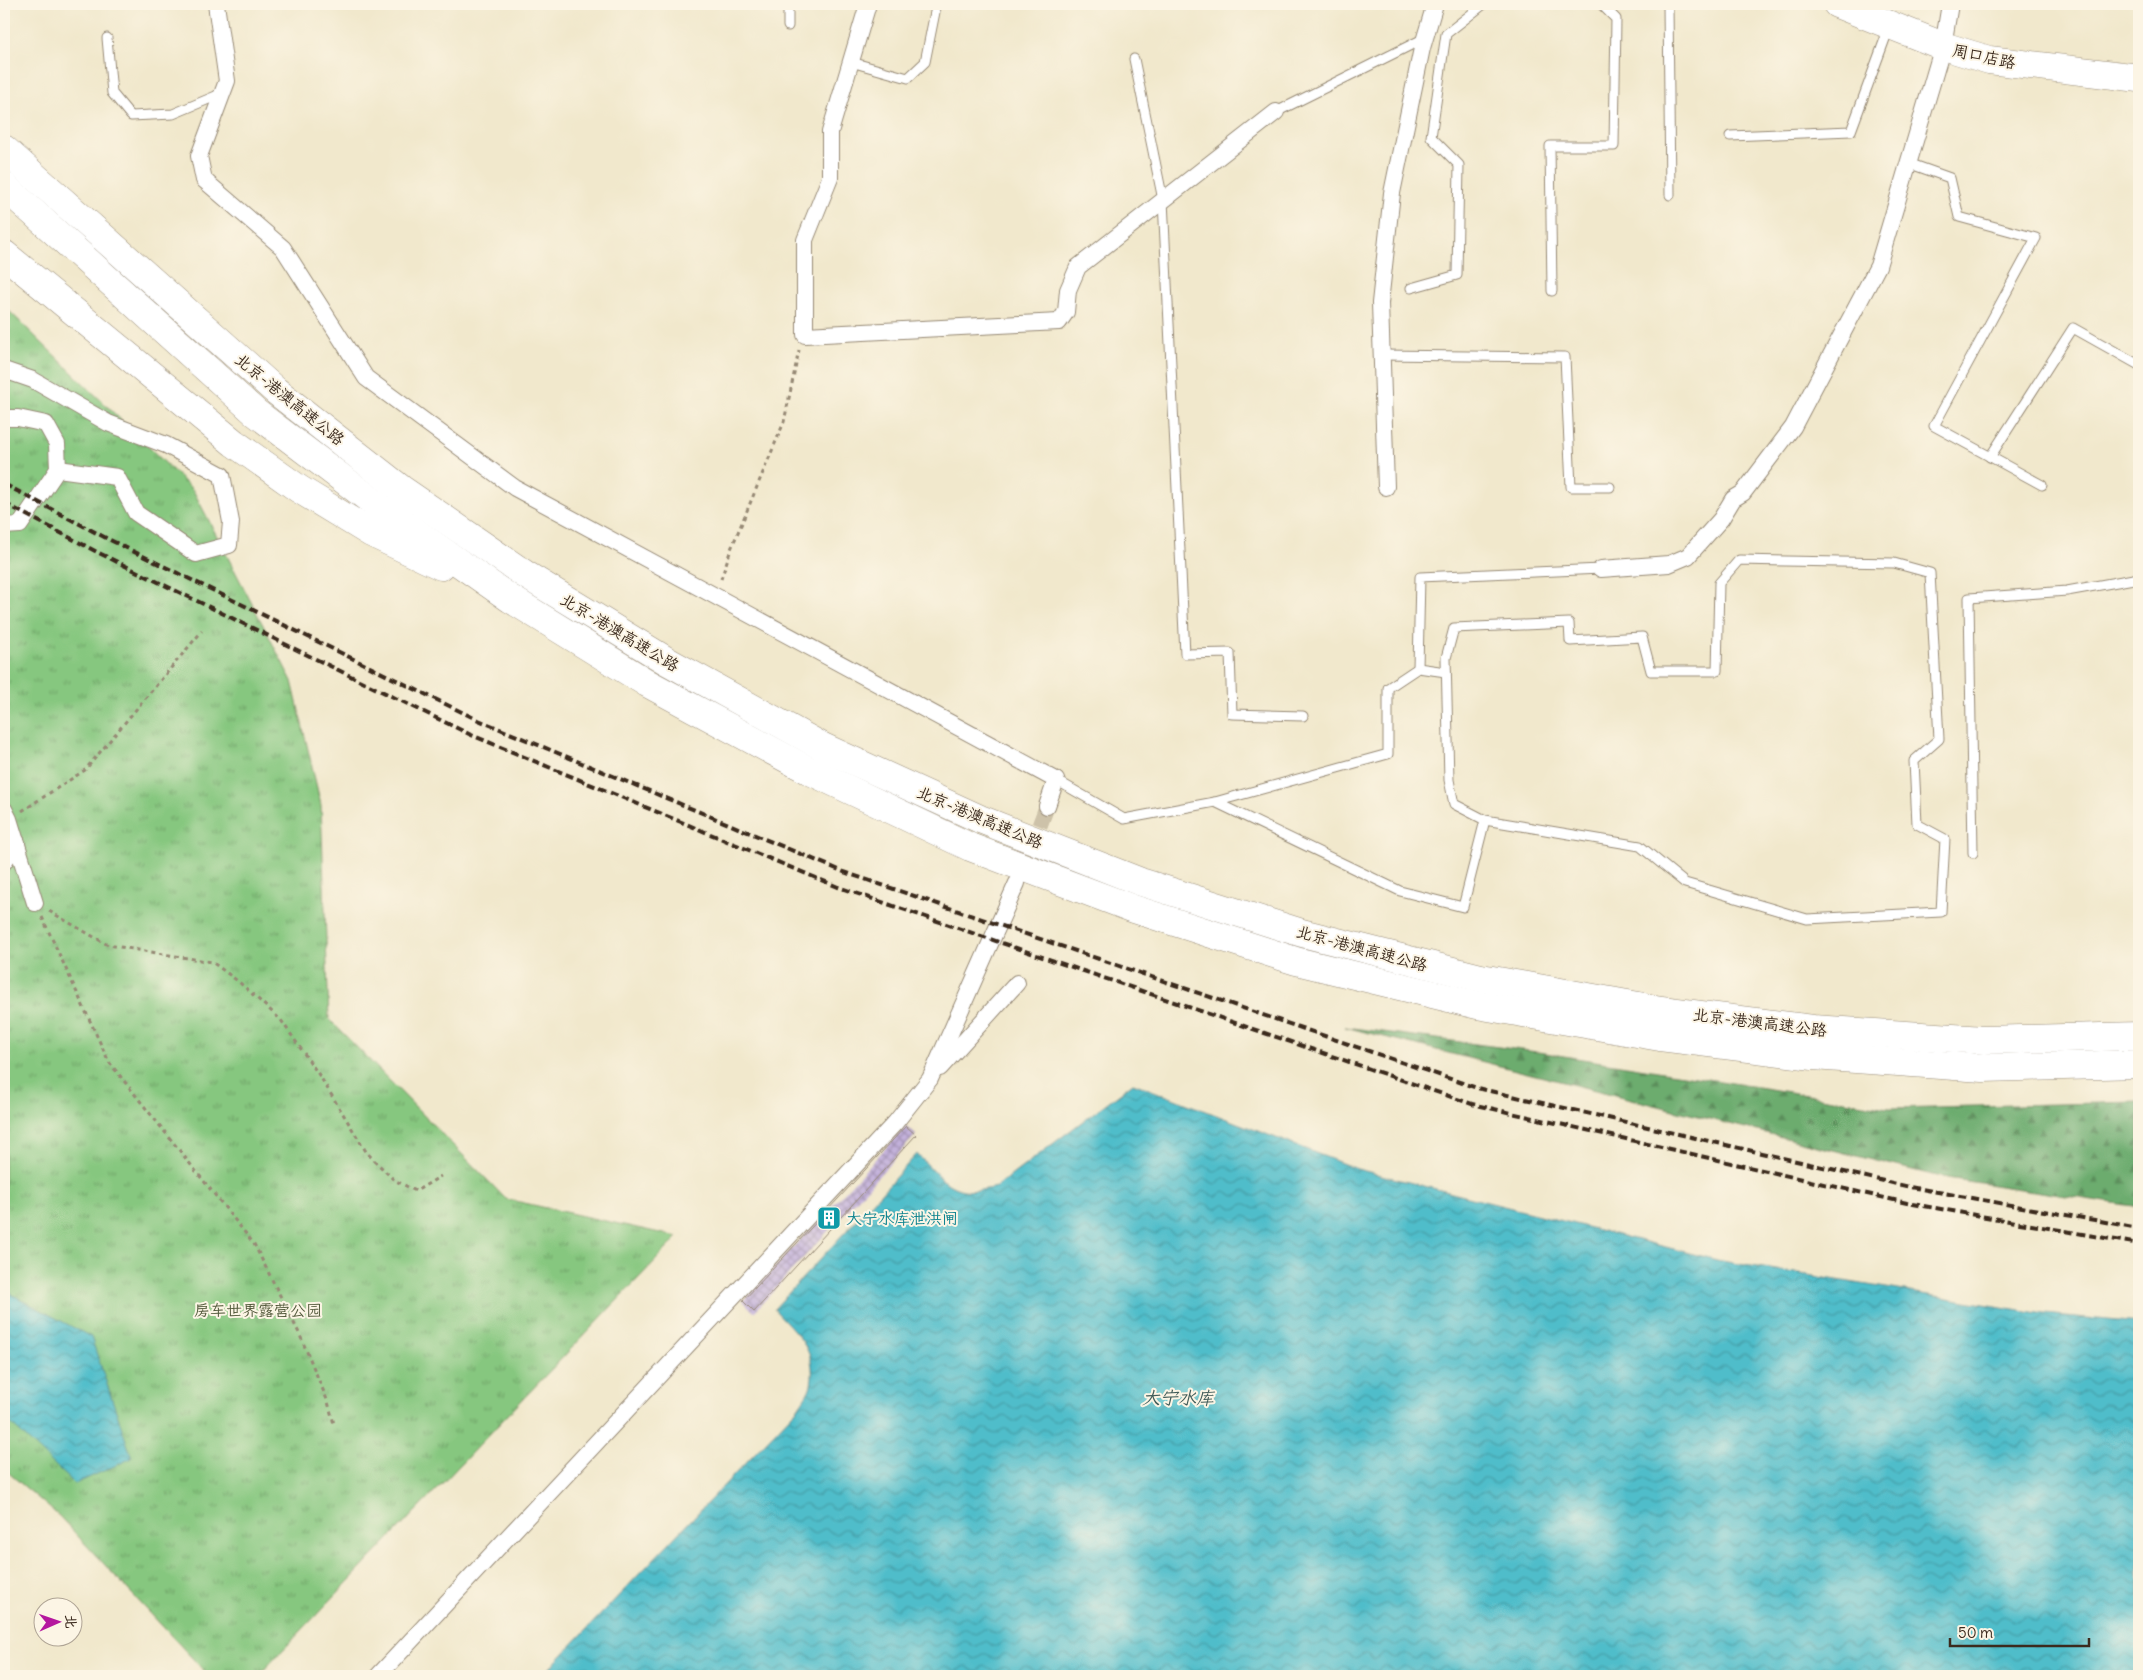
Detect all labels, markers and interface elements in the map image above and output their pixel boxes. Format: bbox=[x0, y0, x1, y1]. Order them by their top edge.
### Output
street label: 周口店路 bbox=[1951, 40, 2017, 72]
street label: 北京-港澳高速公路 bbox=[231, 349, 349, 449]
street label: 北京-港澳高速公路 bbox=[557, 589, 683, 675]
street label: 北京-港澳高速公路 bbox=[914, 781, 1046, 853]
street label: 北京-港澳高速公路 bbox=[1294, 921, 1430, 975]
street label: 北京-港澳高速公路 bbox=[1692, 1004, 1828, 1040]
building icon: 大宁水库泄洪闸 bbox=[816, 1205, 842, 1231]
place label: 大宁水库泄洪闸 bbox=[846, 1208, 958, 1228]
park label: 房车世界露营公园 bbox=[194, 1300, 322, 1320]
water label: 大宁水库 bbox=[1142, 1386, 1216, 1409]
north arrow bbox=[32, 1598, 82, 1648]
text: 北 bbox=[62, 1614, 80, 1629]
scale bar bbox=[1950, 1615, 2089, 1647]
text: 50 m bbox=[1958, 1623, 1993, 1642]

